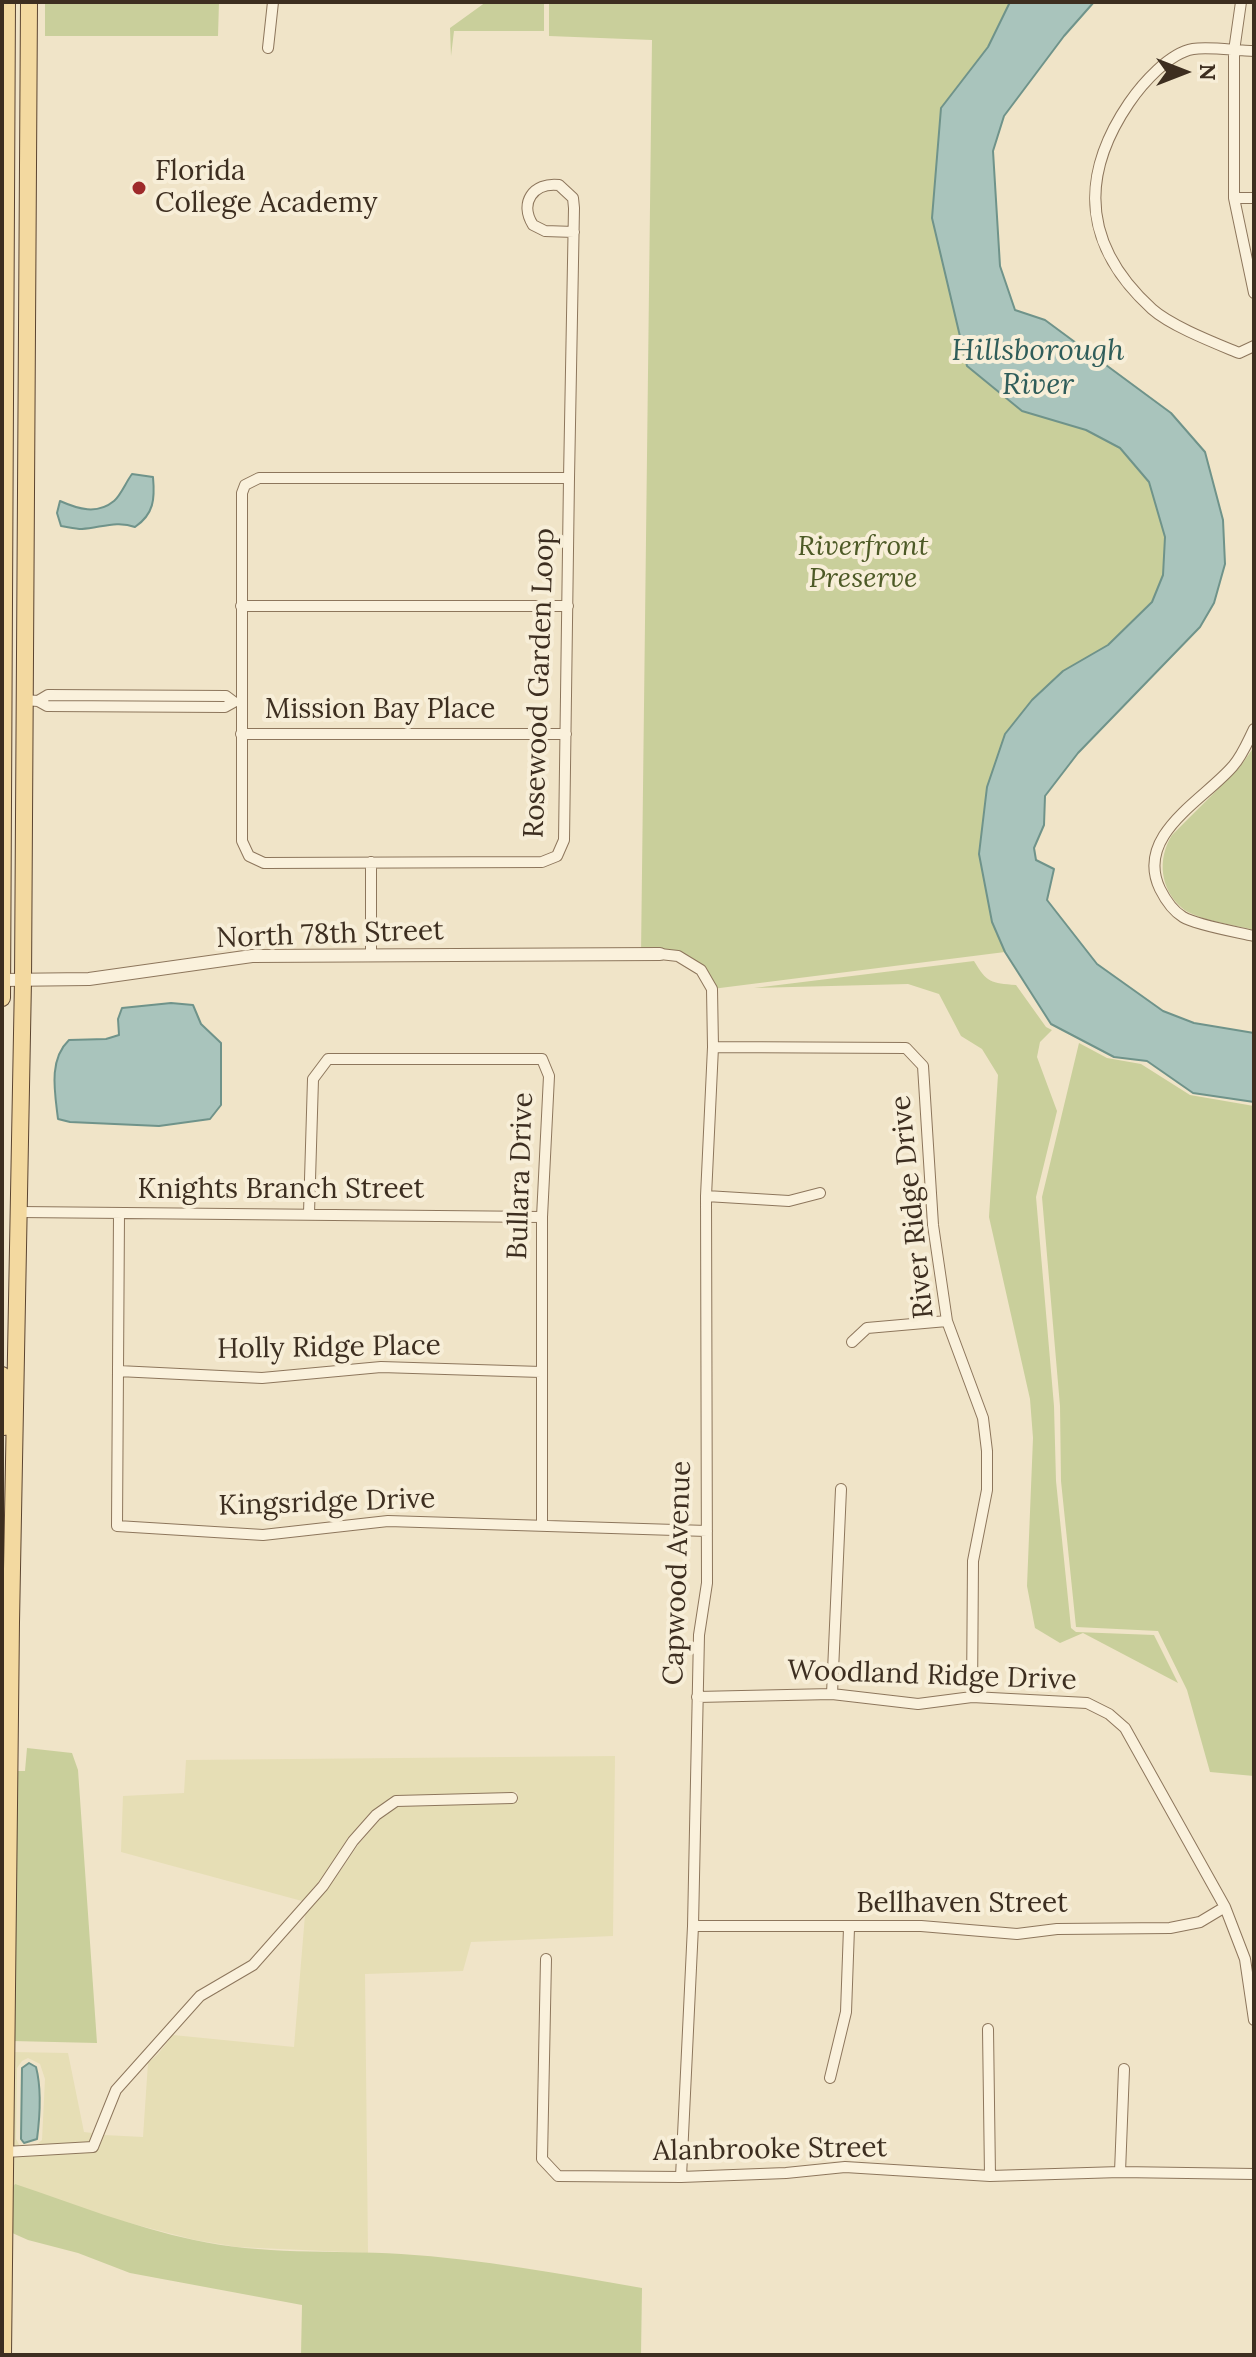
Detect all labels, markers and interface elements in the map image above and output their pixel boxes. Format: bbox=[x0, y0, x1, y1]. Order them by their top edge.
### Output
north arrow bbox=[1144, 32, 1224, 112]
text: N bbox=[1194, 63, 1222, 81]
place label: Florida College Academy bbox=[155, 155, 378, 221]
marker: Florida College Academy bbox=[130, 179, 148, 197]
water label: Hillsborough River bbox=[952, 333, 1124, 404]
street label: Rosewood Garden Loop bbox=[518, 527, 562, 839]
park label: Riverfront Preserve bbox=[798, 530, 928, 596]
street label: Mission Bay Place bbox=[265, 693, 495, 727]
street label: North 78th Street bbox=[216, 914, 444, 956]
street label: Bullara Drive bbox=[501, 1092, 541, 1260]
street label: River Ridge Drive bbox=[885, 1094, 941, 1320]
street label: Knights Branch Street bbox=[138, 1173, 424, 1207]
street label: Holly Ridge Place bbox=[217, 1329, 441, 1367]
street label: Capwood Avenue bbox=[657, 1460, 699, 1686]
street label: Kingsridge Drive bbox=[218, 1482, 436, 1524]
street label: Woodland Ridge Drive bbox=[787, 1654, 1077, 1698]
street label: Bellhaven Street bbox=[856, 1887, 1068, 1921]
street label: Alanbrooke Street bbox=[653, 2131, 887, 2169]

